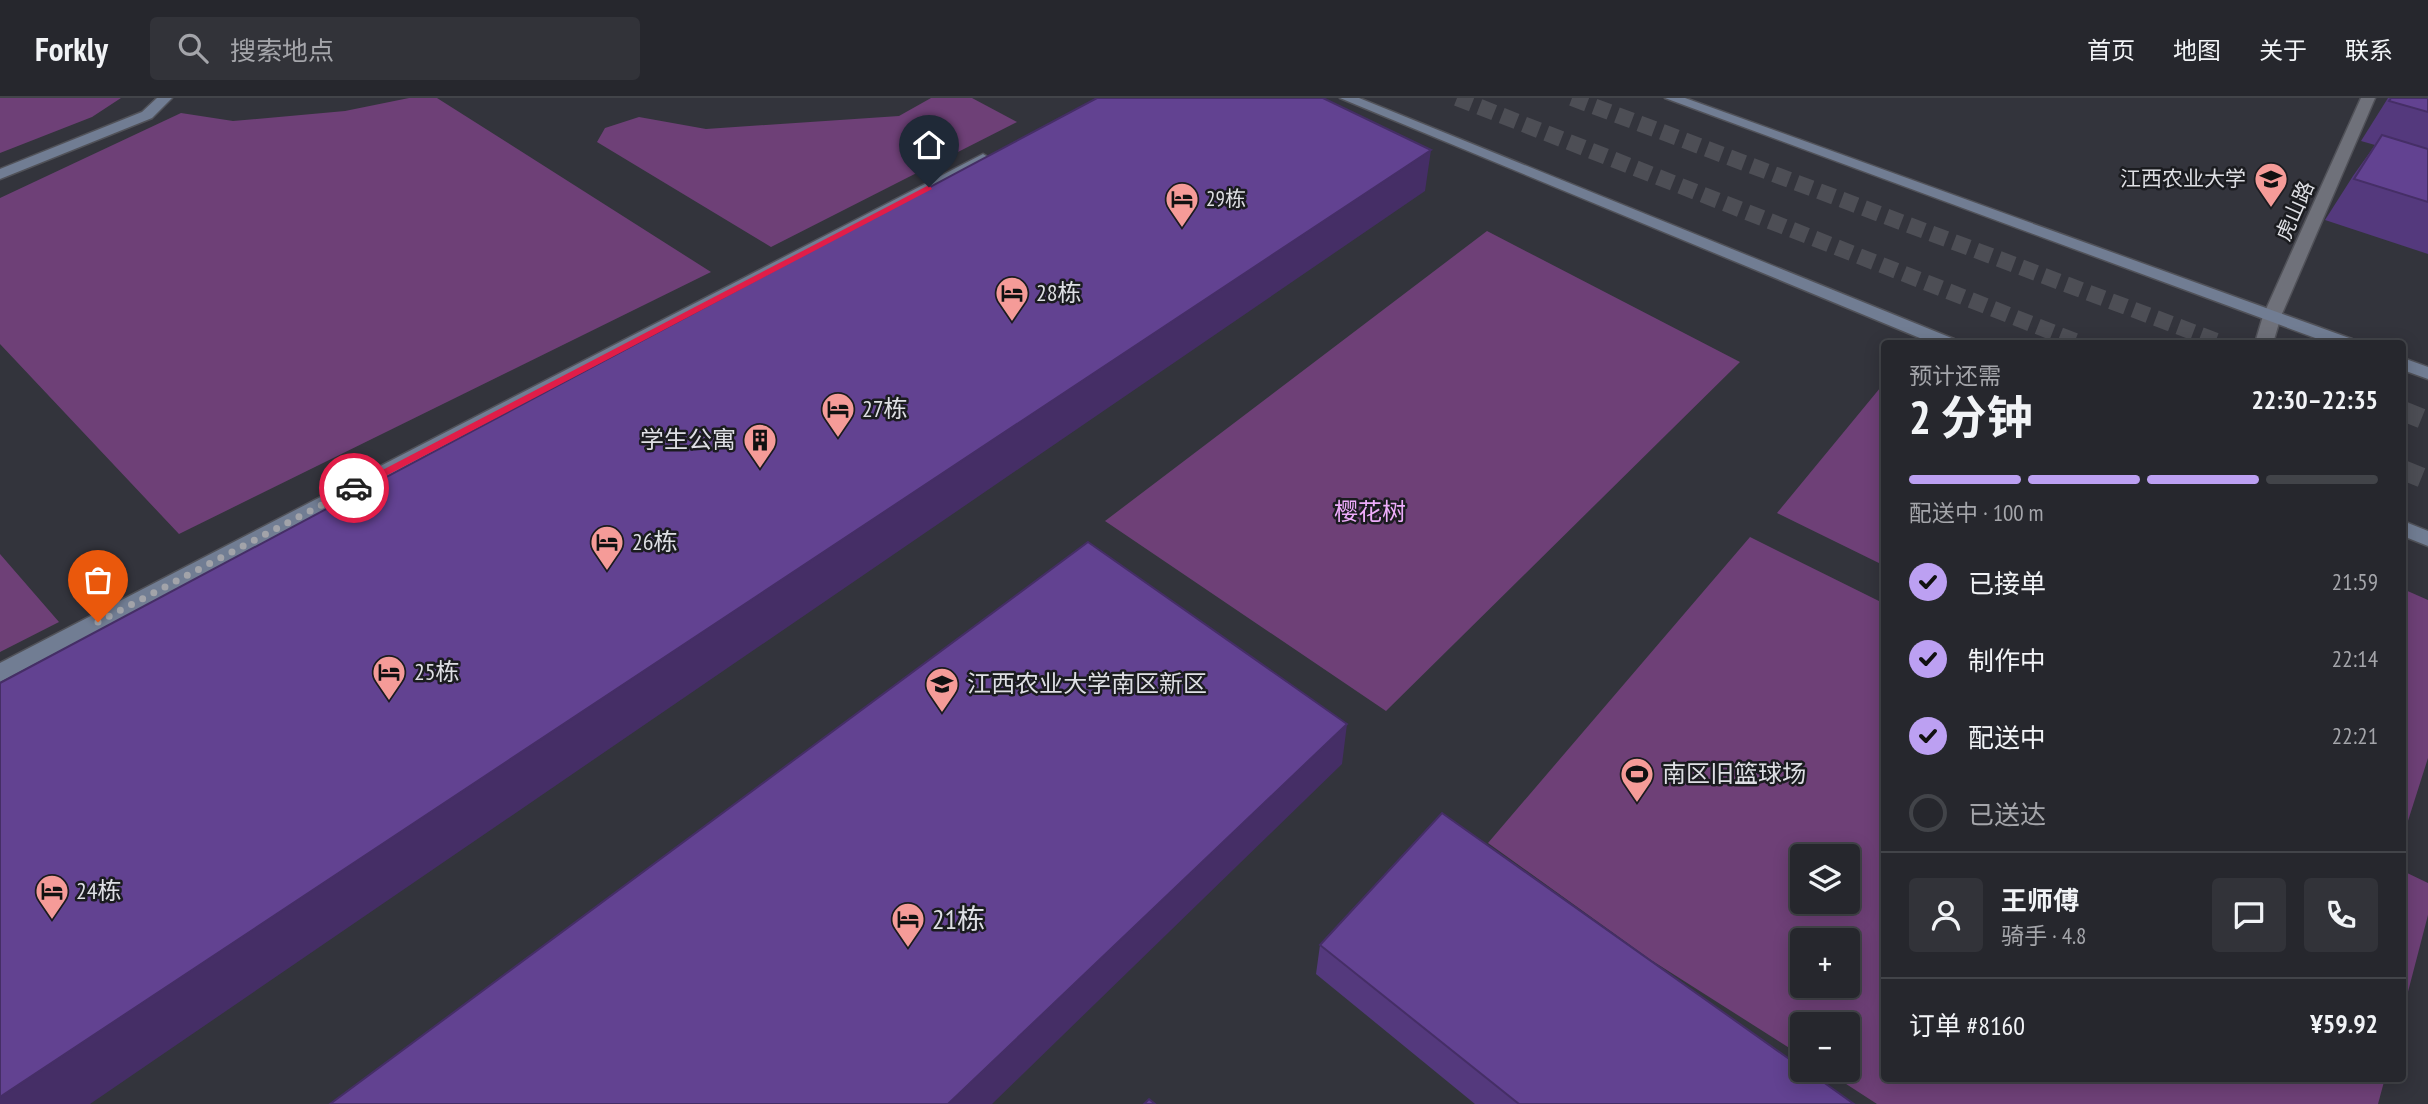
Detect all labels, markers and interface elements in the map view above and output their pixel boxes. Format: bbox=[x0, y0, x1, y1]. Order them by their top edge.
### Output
search box bbox=[150, 17, 640, 80]
text: Forkly bbox=[35, 27, 108, 70]
icon: search bbox=[174, 29, 212, 67]
text: 搜索地点 bbox=[230, 34, 334, 67]
text: 首页 bbox=[2087, 35, 2135, 66]
text: 地图 bbox=[2173, 35, 2221, 66]
text: 关于 bbox=[2259, 35, 2307, 66]
text: 联系 bbox=[2345, 35, 2393, 66]
pin bbox=[899, 115, 959, 187]
icon: home bbox=[910, 126, 948, 164]
school or university icon: 江西农业大学 bbox=[2252, 160, 2290, 209]
place label: 江西农业大学 bbox=[2120, 165, 2246, 192]
street label: 虎山路 bbox=[2269, 177, 2320, 245]
hotel icon: 29栋 bbox=[1163, 180, 1201, 229]
place label: 29栋 bbox=[1206, 185, 1246, 212]
hotel icon: 28栋 bbox=[993, 274, 1031, 323]
place label: 28栋 bbox=[1036, 277, 1082, 308]
text: 预计还需 bbox=[1909, 361, 2001, 390]
text: 22:30–22:35 bbox=[2251, 383, 2378, 416]
text: 2 分钟 bbox=[1909, 387, 2032, 447]
hotel icon: 27栋 bbox=[819, 390, 857, 439]
place label: 27栋 bbox=[862, 393, 908, 424]
building icon: 学生公寓 bbox=[741, 421, 779, 470]
place label: 学生公寓 bbox=[640, 424, 736, 455]
courier bbox=[319, 453, 389, 523]
icon: car bbox=[335, 469, 373, 507]
park label: 樱花树 bbox=[1334, 496, 1406, 527]
text: 配送中 · 100 m bbox=[1909, 498, 2044, 527]
hotel icon: 26栋 bbox=[588, 523, 626, 572]
place label: 26栋 bbox=[632, 526, 678, 557]
pin bbox=[68, 550, 128, 622]
icon: bag bbox=[79, 561, 117, 599]
icon: check bbox=[1909, 563, 1947, 601]
text: 已接单 bbox=[1968, 567, 2046, 600]
text: 21:59 bbox=[2332, 567, 2378, 596]
icon: check bbox=[1909, 640, 1947, 678]
text: 制作中 bbox=[1968, 644, 2046, 677]
text: 22:14 bbox=[2332, 644, 2378, 673]
hotel icon: 25栋 bbox=[370, 653, 408, 702]
place label: 25栋 bbox=[414, 656, 460, 687]
school or university icon: 江西农业大学南区新区 bbox=[923, 665, 961, 714]
place label: 江西农业大学南区新区 bbox=[967, 668, 1207, 699]
icon: check bbox=[1909, 717, 1947, 755]
text: 配送中 bbox=[1968, 721, 2046, 754]
text: 22:21 bbox=[2332, 721, 2378, 750]
sports icon: 南区旧篮球场 bbox=[1618, 755, 1656, 804]
place label: 南区旧篮球场 bbox=[1662, 758, 1806, 789]
text: 已送达 bbox=[1968, 798, 2046, 831]
map controls bbox=[1790, 844, 1860, 1082]
button: layers bbox=[1790, 844, 1860, 914]
hotel icon: 24栋 bbox=[33, 872, 71, 921]
place label: 24栋 bbox=[76, 875, 122, 906]
button: person bbox=[1909, 878, 1983, 952]
button: chat bbox=[2212, 878, 2286, 952]
button: phone bbox=[2304, 878, 2378, 952]
text: 王师傅 bbox=[2001, 884, 2079, 917]
hotel icon: 21栋 bbox=[889, 900, 927, 949]
place label: 21栋 bbox=[932, 900, 985, 937]
text: 骑手 · 4.8 bbox=[2001, 921, 2086, 950]
button: + bbox=[1790, 928, 1860, 998]
text: ¥59.92 bbox=[2310, 1007, 2378, 1040]
text: 订单 #8160 bbox=[1909, 1009, 2025, 1042]
button: − bbox=[1790, 1012, 1860, 1082]

